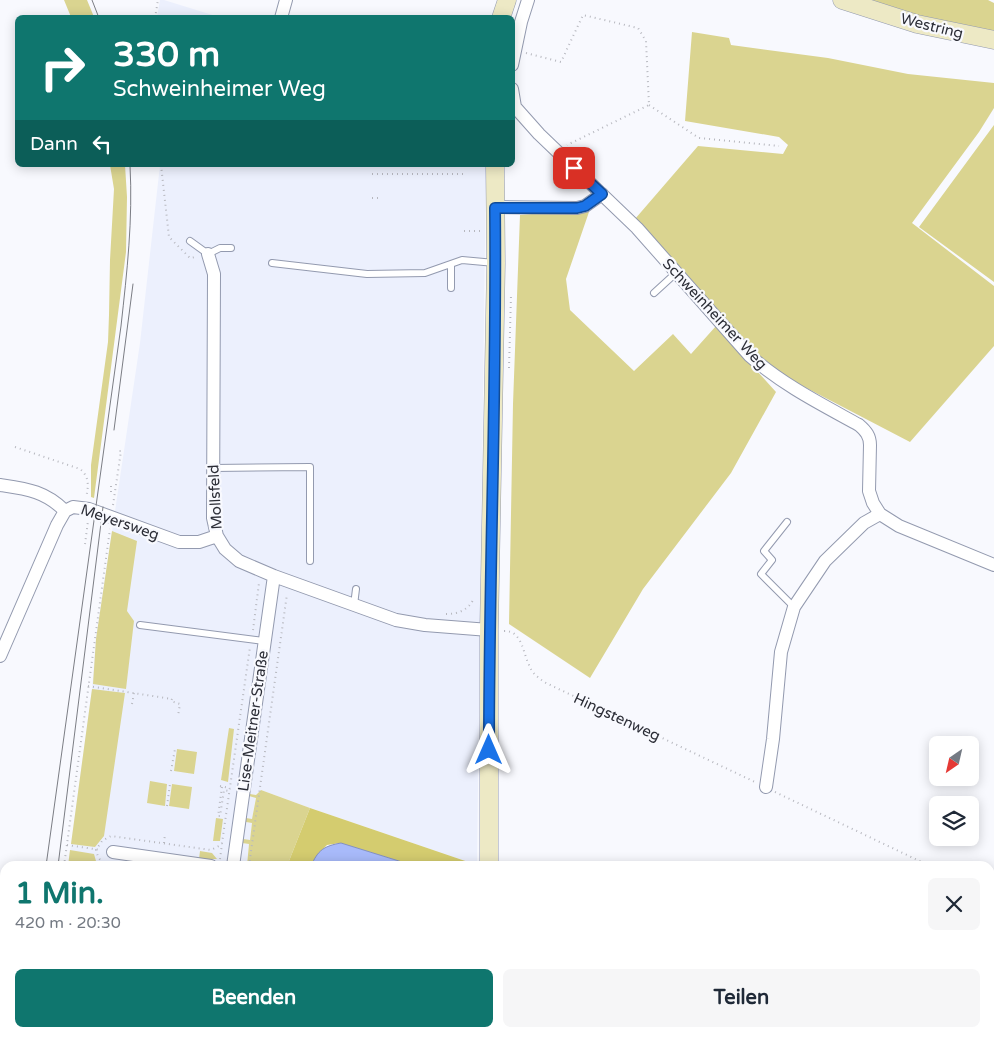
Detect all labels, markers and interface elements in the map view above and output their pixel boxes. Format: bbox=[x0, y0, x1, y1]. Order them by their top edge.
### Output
street label: Westring bbox=[899, 10, 965, 42]
text: 330 m bbox=[113, 34, 220, 76]
icon: right bbox=[30, 35, 95, 100]
text: Schweinheimer Weg bbox=[113, 76, 326, 102]
icon: left bbox=[88, 130, 116, 158]
text: Dann bbox=[30, 133, 78, 155]
pin bbox=[553, 147, 595, 189]
icon: arrive bbox=[560, 154, 588, 182]
street label: Schweinheimer Weg bbox=[659, 255, 771, 373]
street label: Mollsfeld bbox=[204, 464, 226, 530]
street label: Meyersweg bbox=[78, 500, 162, 544]
street label: Lise-Meitner-Straße bbox=[234, 649, 272, 793]
street label: Hingstenweg bbox=[571, 689, 663, 745]
position arrow bbox=[462, 723, 514, 775]
north arrow bbox=[929, 736, 979, 786]
map controls bbox=[929, 736, 979, 846]
button: layers bbox=[929, 796, 979, 846]
text: 1 Min. bbox=[15, 875, 104, 912]
button: close bbox=[928, 878, 980, 930]
text: 420 m · 20:30 bbox=[15, 913, 121, 933]
button: Beenden bbox=[15, 969, 493, 1027]
button: Teilen bbox=[503, 969, 980, 1027]

